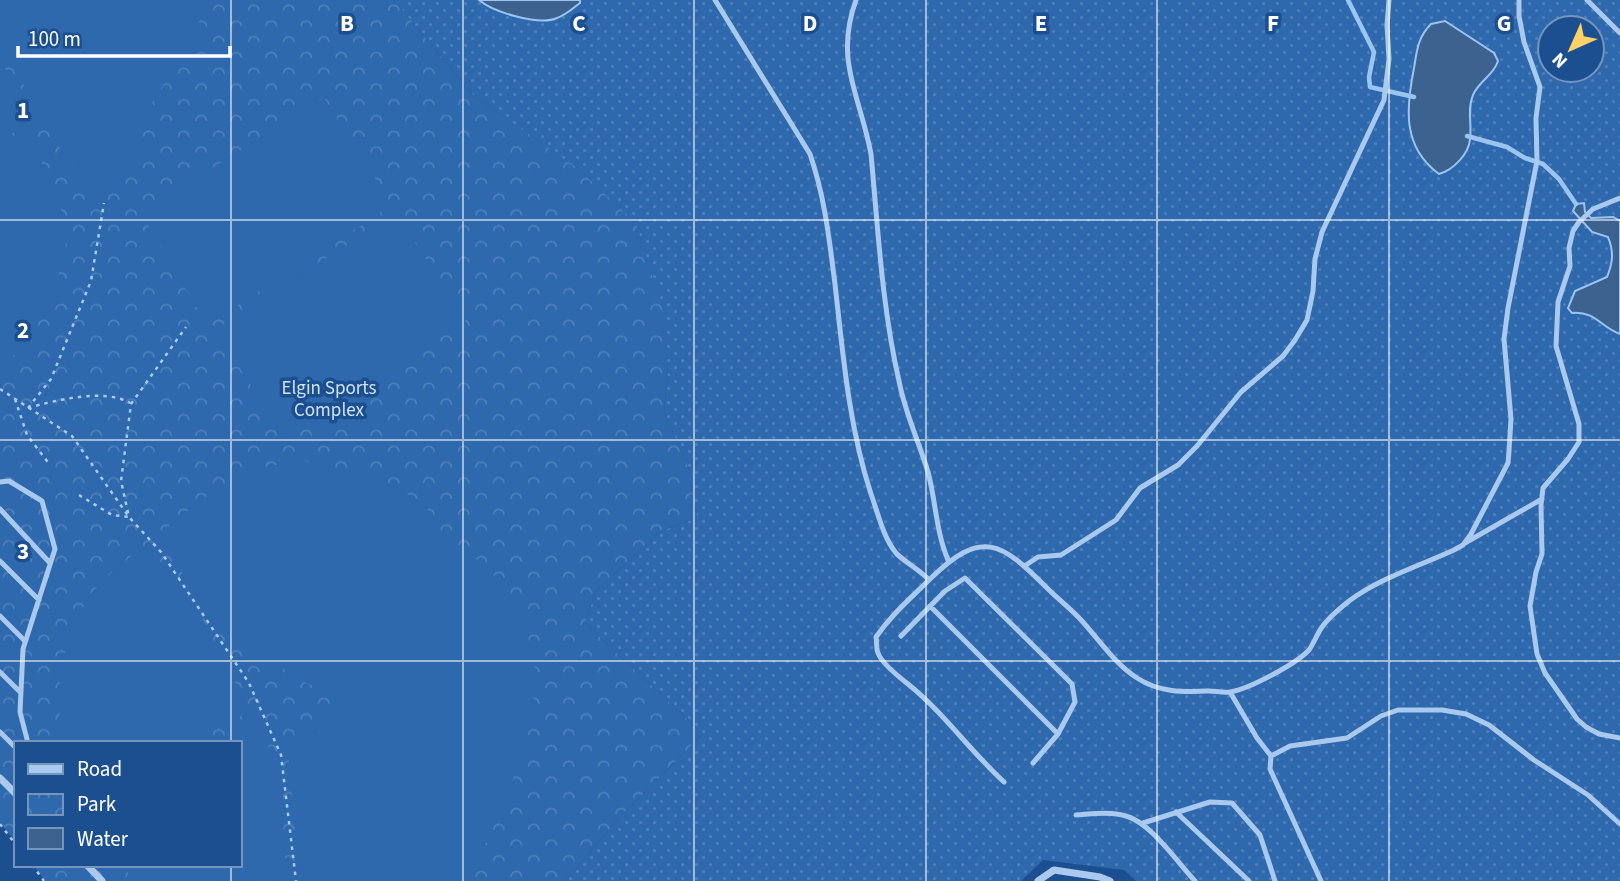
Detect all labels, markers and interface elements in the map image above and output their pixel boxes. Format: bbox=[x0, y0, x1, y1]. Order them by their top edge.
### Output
text: B bbox=[340, 7, 354, 40]
text: C bbox=[572, 7, 586, 40]
text: D bbox=[803, 7, 817, 40]
text: E bbox=[1035, 7, 1047, 40]
text: F bbox=[1267, 7, 1279, 40]
text: G bbox=[1497, 7, 1511, 40]
scale bar bbox=[18, 14, 229, 58]
north arrow bbox=[1536, 14, 1606, 84]
text: 100 m bbox=[28, 24, 81, 54]
text: N bbox=[1546, 46, 1574, 74]
text: 1 bbox=[17, 94, 29, 127]
text: 2 bbox=[17, 314, 29, 347]
park label: Elgin Sports Complex bbox=[281, 375, 377, 424]
text: 3 bbox=[17, 535, 29, 568]
legend bbox=[14, 741, 242, 867]
text: Road bbox=[77, 754, 122, 784]
text: Park bbox=[77, 789, 117, 819]
text: Water bbox=[77, 824, 129, 854]

